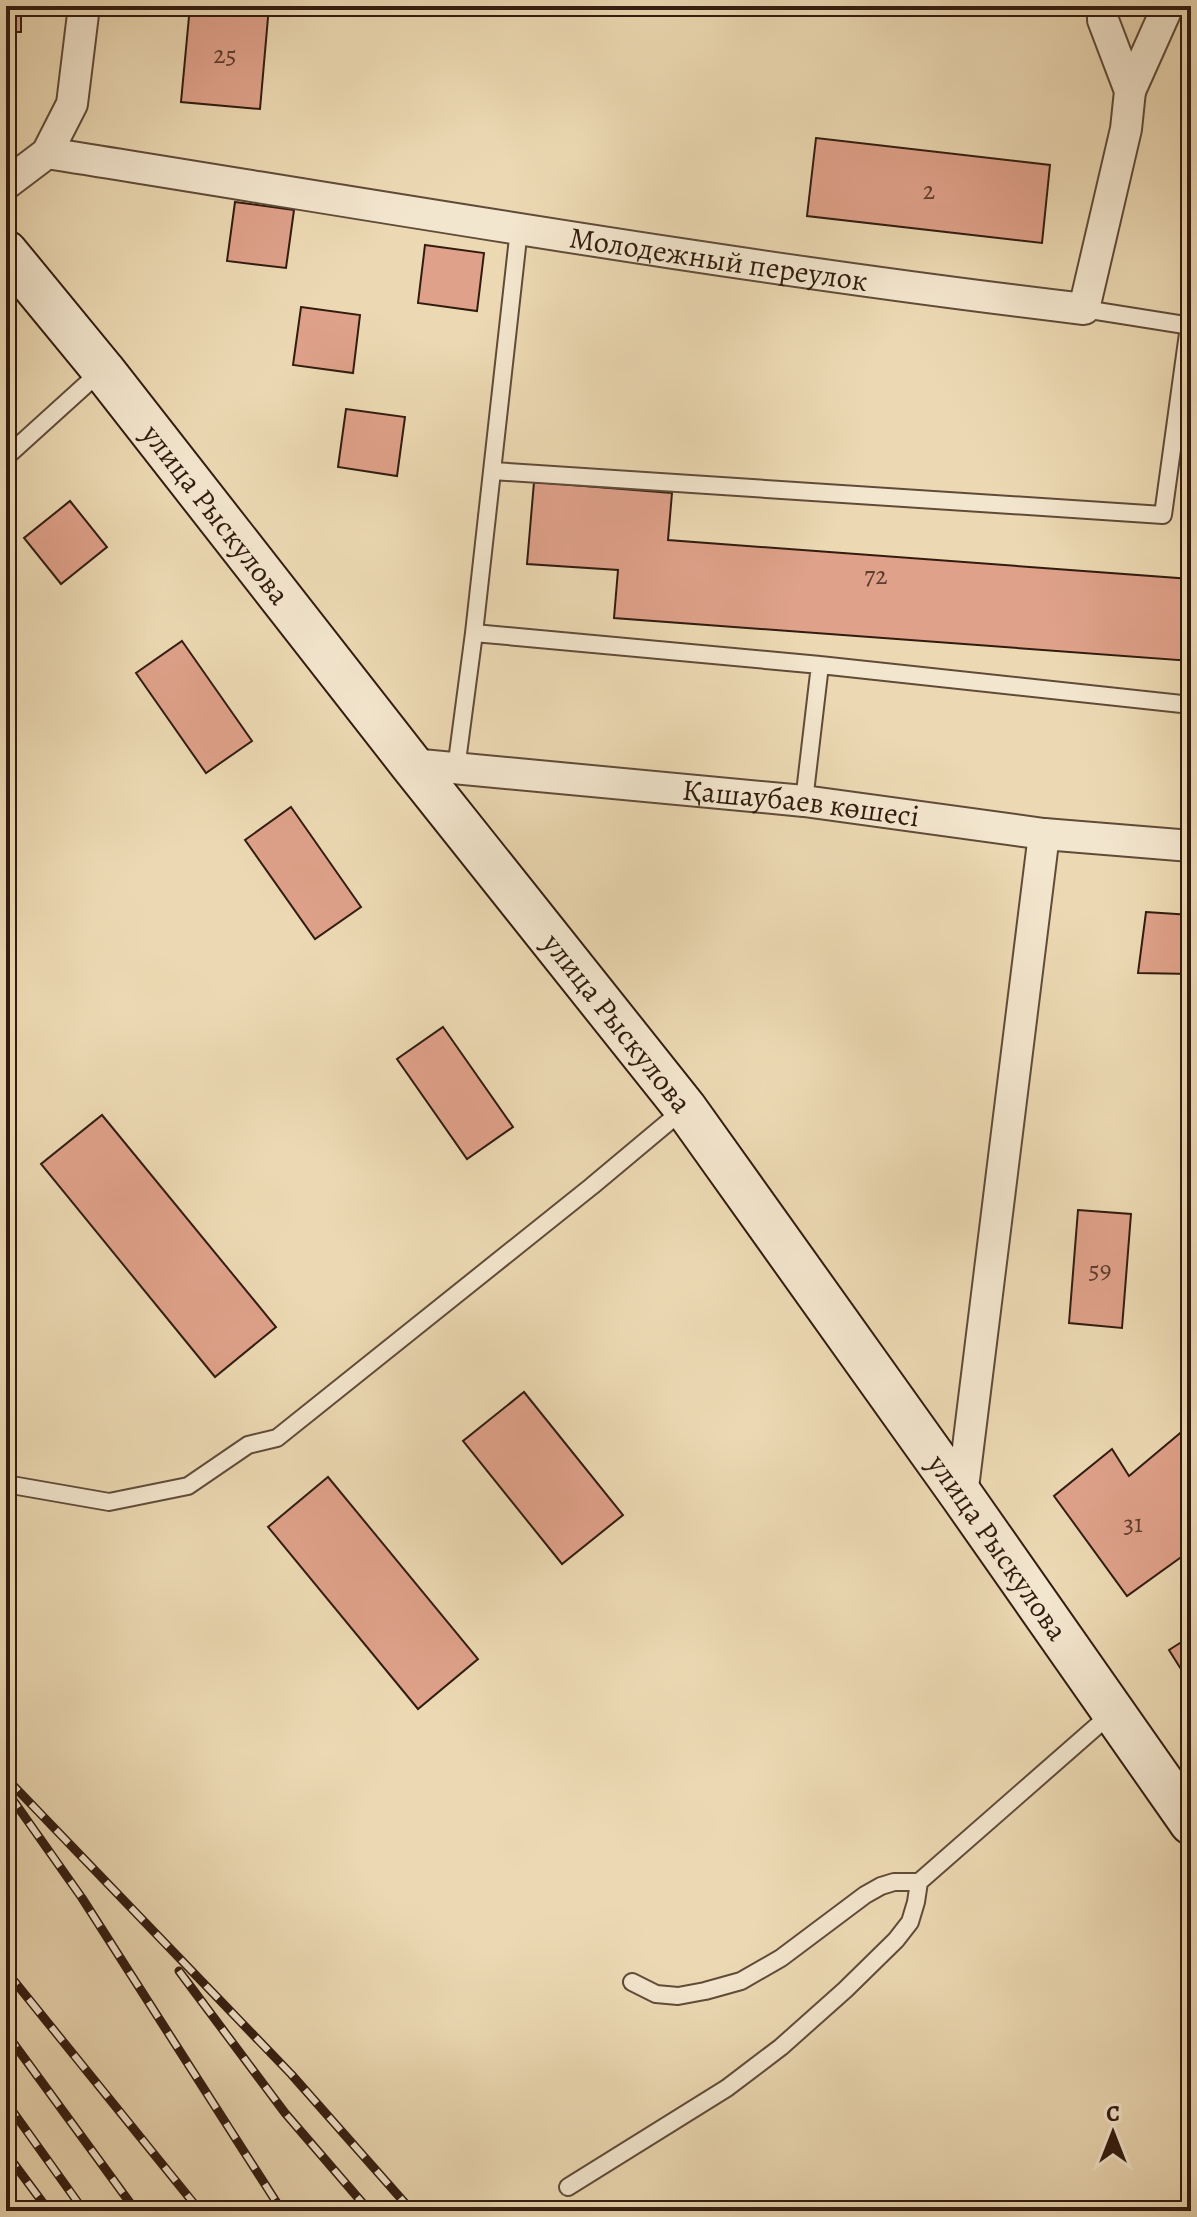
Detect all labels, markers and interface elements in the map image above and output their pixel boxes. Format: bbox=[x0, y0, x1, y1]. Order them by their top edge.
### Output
house number: 25 bbox=[213, 37, 237, 72]
house number: 2 bbox=[923, 173, 935, 208]
street label: Молодежный переулок bbox=[567, 217, 870, 301]
street label: улица Рыскулова bbox=[132, 415, 299, 613]
house number: 72 bbox=[864, 558, 888, 593]
street label: Қашаубаев көшесі bbox=[681, 770, 922, 837]
street label: улица Рыскулова bbox=[533, 924, 701, 1121]
house number: 59 bbox=[1088, 1252, 1112, 1287]
street label: улица Рыскулова bbox=[918, 1445, 1077, 1649]
house number: 31 bbox=[1123, 1506, 1143, 1541]
north arrow bbox=[1073, 2093, 1153, 2173]
text: С bbox=[1106, 2099, 1120, 2129]

